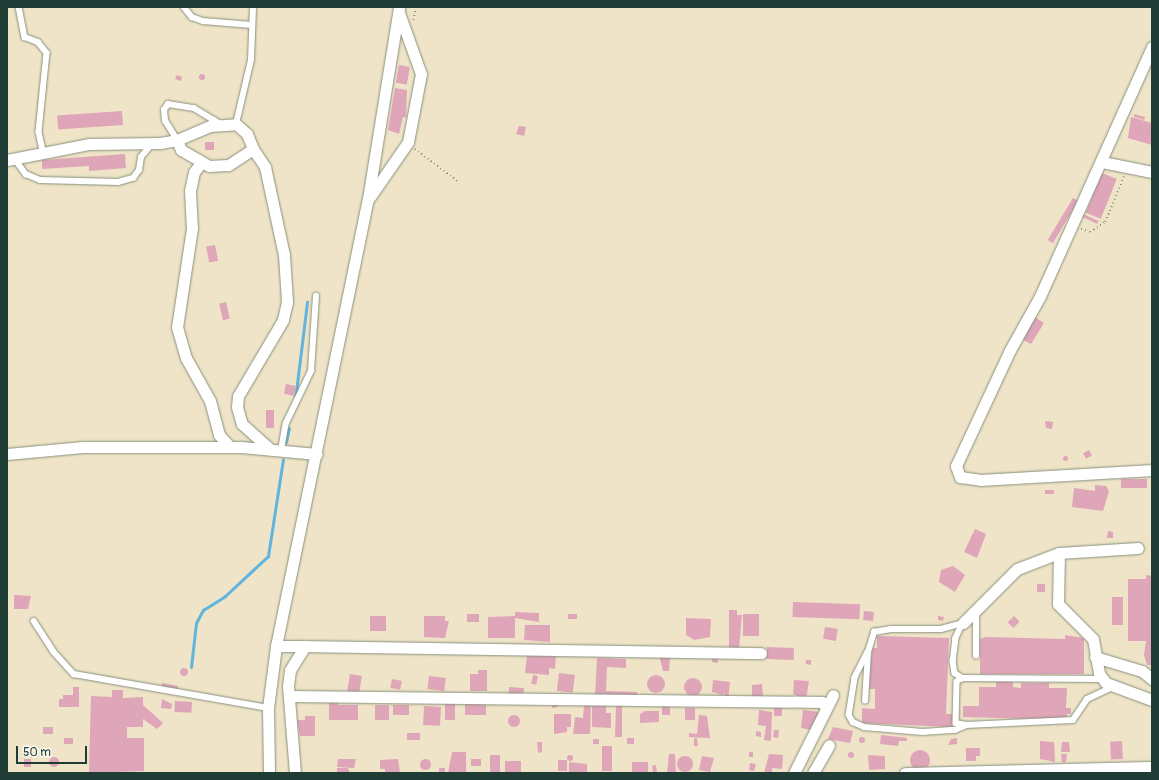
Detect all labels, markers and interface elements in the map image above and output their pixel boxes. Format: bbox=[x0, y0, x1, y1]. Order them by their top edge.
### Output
scale bar bbox=[18, 738, 89, 764]
text: 50 m bbox=[23, 745, 51, 760]

